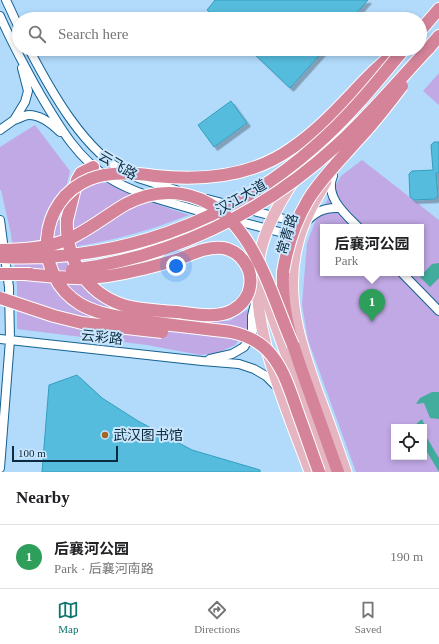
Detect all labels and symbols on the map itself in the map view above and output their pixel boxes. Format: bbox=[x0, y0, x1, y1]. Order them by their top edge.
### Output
street label: 云飞路 bbox=[96, 148, 140, 183]
street label: 汉江大道 bbox=[213, 177, 269, 218]
street label: 常青路 bbox=[274, 212, 301, 256]
your location bbox=[166, 256, 186, 276]
pin: 1 bbox=[359, 289, 385, 322]
street label: 云彩路 bbox=[80, 328, 124, 347]
place label: 武汉图书馆 bbox=[113, 428, 183, 443]
marker: 武汉图书馆 bbox=[100, 430, 110, 440]
scale bar bbox=[12, 444, 118, 463]

